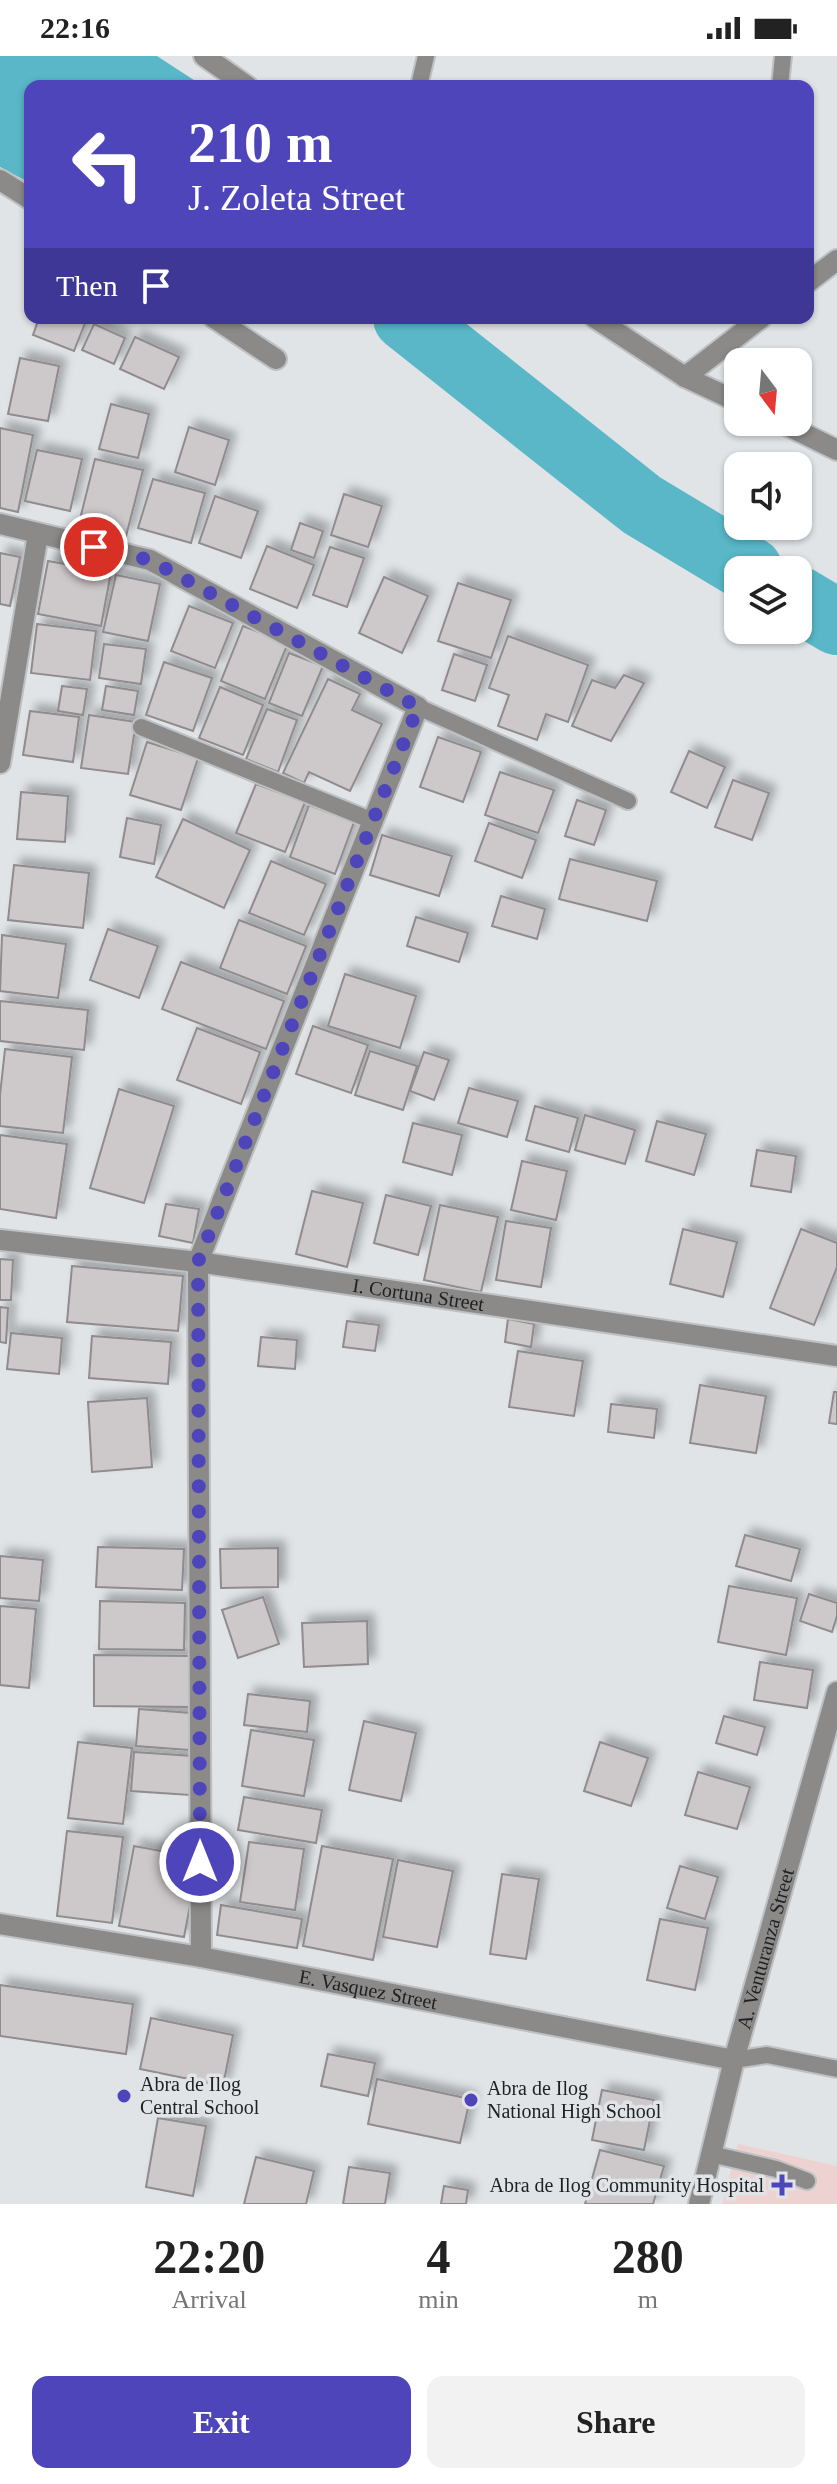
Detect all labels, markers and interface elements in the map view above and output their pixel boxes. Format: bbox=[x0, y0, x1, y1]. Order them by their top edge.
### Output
text: 22:16 bbox=[40, 11, 110, 44]
icon: left bbox=[56, 112, 160, 216]
text: 210 m bbox=[188, 112, 333, 174]
text: J. Zoleta Street bbox=[188, 178, 405, 218]
icon: arrive bbox=[134, 264, 178, 308]
text: Then bbox=[56, 269, 118, 302]
north arrow bbox=[724, 348, 812, 436]
map controls bbox=[724, 348, 812, 644]
button: sound bbox=[724, 452, 812, 540]
pin bbox=[60, 513, 128, 581]
icon: arrive bbox=[72, 525, 116, 569]
button: layers bbox=[724, 556, 812, 644]
street label: I. Cortuna Street bbox=[351, 1274, 486, 1315]
position arrow bbox=[158, 1820, 242, 1904]
street label: A. Venturanza Street bbox=[732, 1865, 798, 2031]
street label: E. Vasquez Street bbox=[297, 1965, 440, 2014]
place label: Abra de Ilog Central School bbox=[140, 2073, 260, 2118]
place label: Abra de Ilog National High School bbox=[487, 2077, 662, 2123]
marker: Abra de Ilog Central School bbox=[115, 2087, 133, 2105]
marker: Abra de Ilog National High School bbox=[462, 2091, 480, 2109]
place label: Abra de Ilog Community Hospital bbox=[490, 2174, 764, 2197]
marker: Abra de Ilog Community Hospital bbox=[771, 2174, 793, 2196]
text: 22:20 bbox=[153, 2230, 265, 2283]
text: 4 bbox=[426, 2230, 450, 2283]
text: 280 bbox=[612, 2230, 684, 2283]
text: Arrival bbox=[172, 2285, 247, 2314]
text: min bbox=[418, 2285, 459, 2314]
text: m bbox=[638, 2285, 658, 2314]
button: Exit bbox=[32, 2376, 411, 2468]
button: Share bbox=[427, 2376, 805, 2468]

